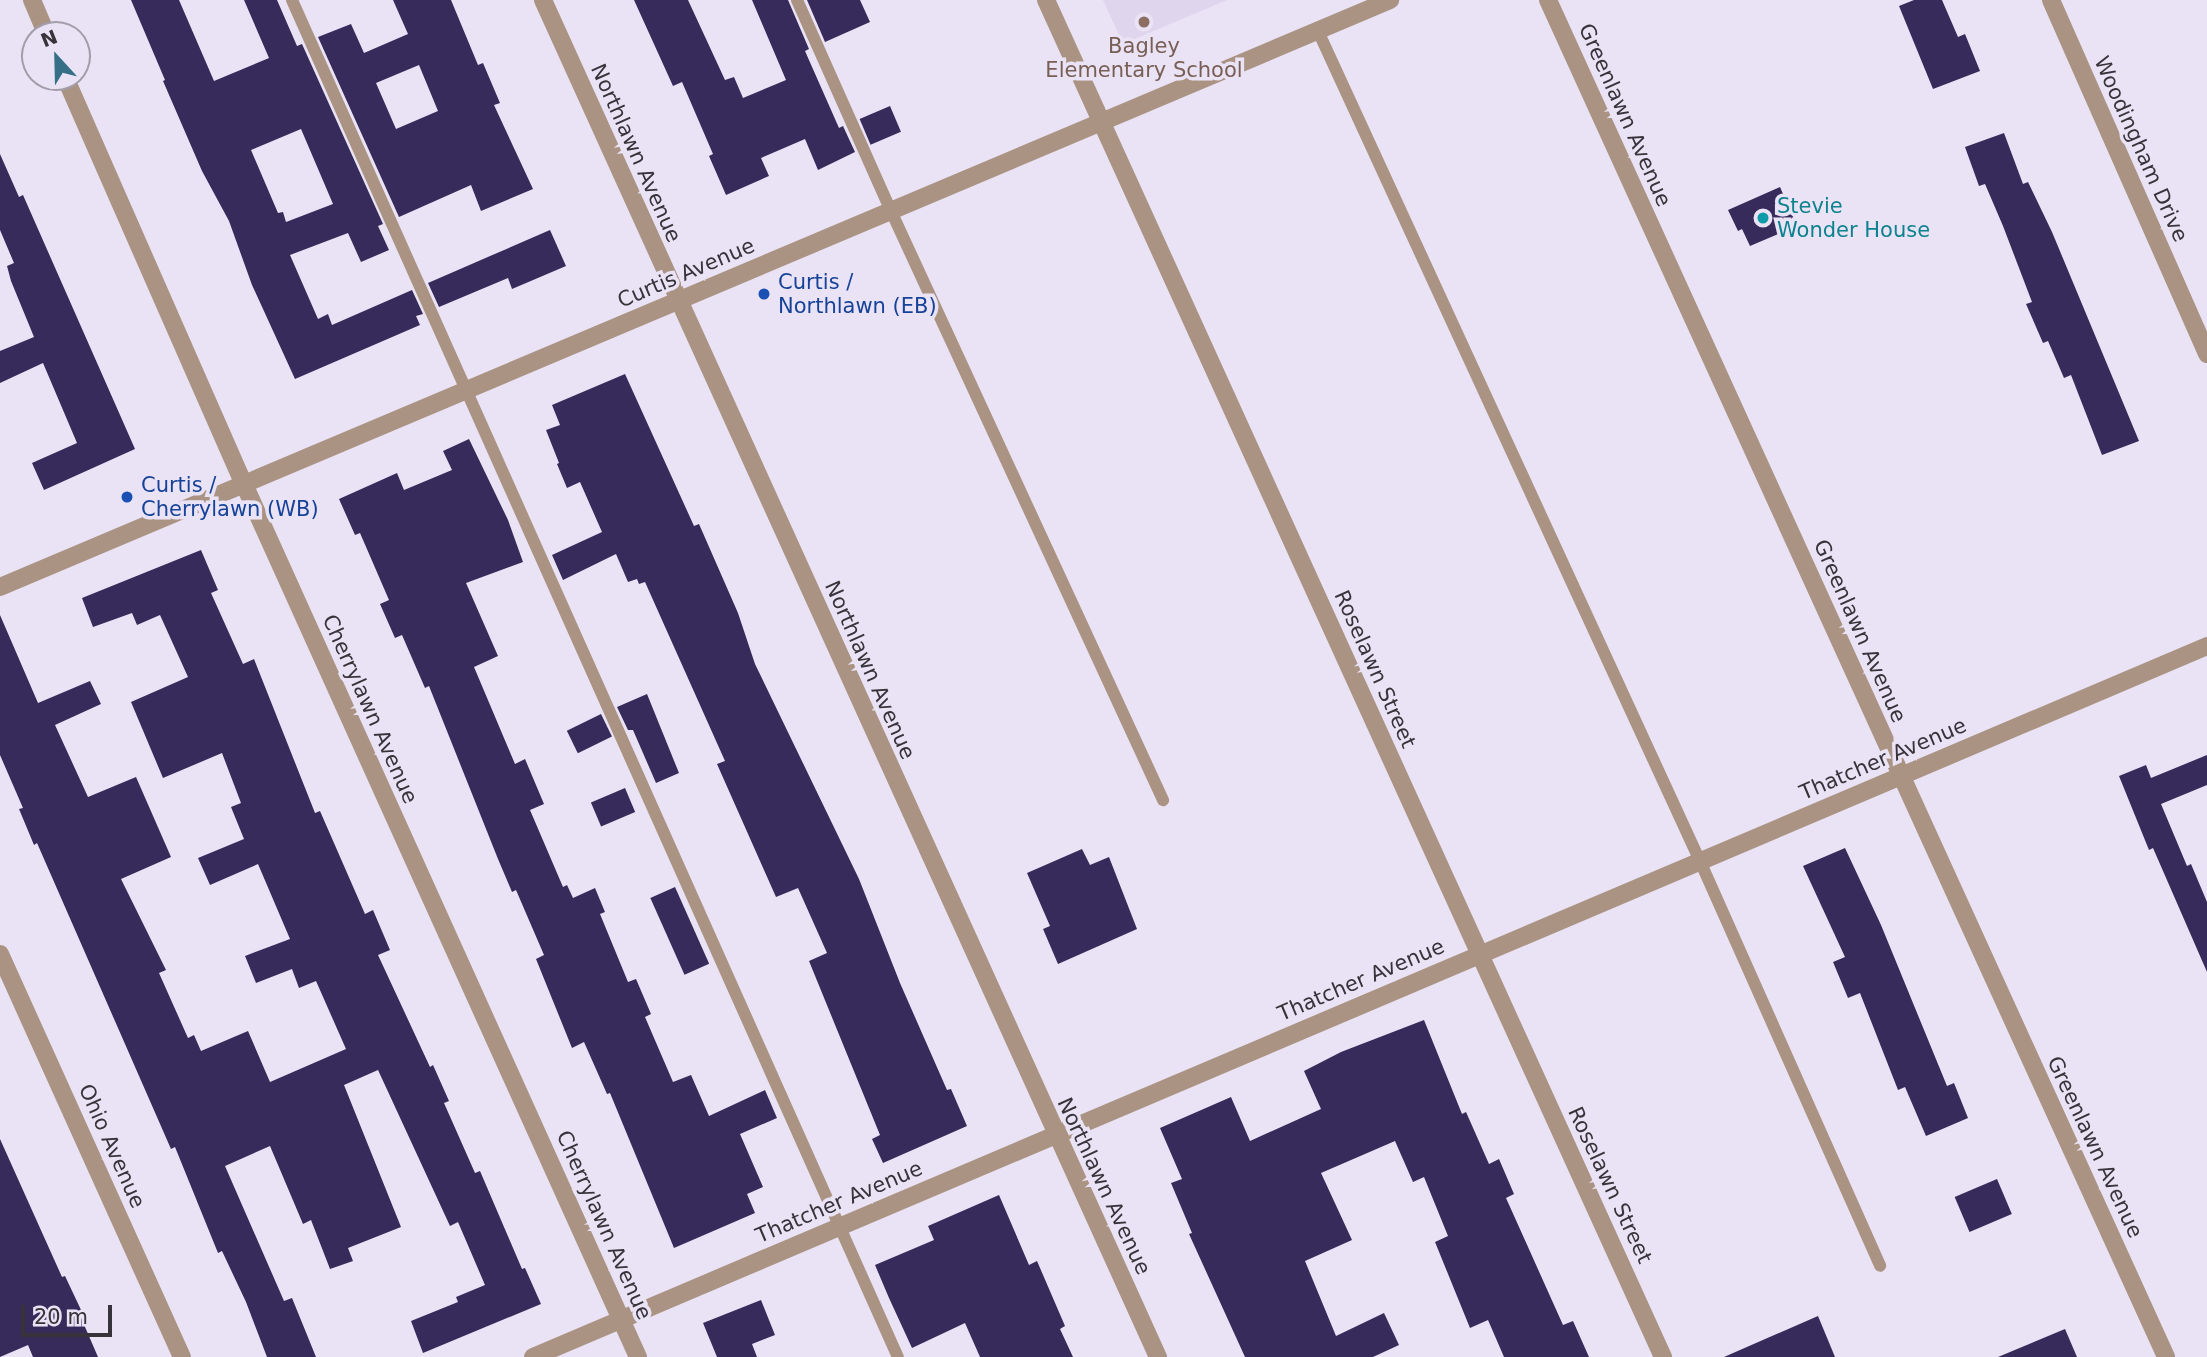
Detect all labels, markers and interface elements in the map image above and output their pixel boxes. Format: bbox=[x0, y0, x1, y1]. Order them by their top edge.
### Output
marker: Bagley Elementary School bbox=[1136, 14, 1152, 30]
street label: Greenlawn Avenue bbox=[1573, 20, 1677, 210]
north arrow bbox=[21, 21, 91, 91]
text: N bbox=[37, 25, 60, 52]
place label: Bagley Elementary School bbox=[1045, 33, 1243, 83]
street label: Woodingham Drive bbox=[2089, 52, 2193, 246]
street label: Northlawn Avenue bbox=[585, 60, 687, 246]
place label: Stevie Wonder House bbox=[1777, 193, 1930, 243]
marker: Stevie Wonder House bbox=[1755, 210, 1771, 226]
street label: Curtis Avenue bbox=[614, 233, 758, 313]
place label: Curtis / Northlawn (EB) bbox=[778, 269, 937, 319]
marker: Curtis / Northlawn (EB) bbox=[756, 286, 772, 302]
place label: Curtis / Cherrylawn (WB) bbox=[141, 472, 319, 522]
marker: Curtis / Cherrylawn (WB) bbox=[119, 489, 135, 505]
street label: Greenlawn Avenue bbox=[1808, 536, 1912, 726]
street label: Northlawn Avenue bbox=[819, 577, 921, 763]
street label: Roselawn Street bbox=[1329, 586, 1421, 752]
street label: Cherrylawn Avenue bbox=[317, 611, 423, 807]
street label: Thatcher Avenue bbox=[1796, 713, 1970, 805]
street label: Thatcher Avenue bbox=[1274, 934, 1448, 1026]
street label: Greenlawn Avenue bbox=[2042, 1052, 2148, 1242]
street label: Ohio Avenue bbox=[73, 1080, 151, 1212]
street label: Northlawn Avenue bbox=[1052, 1093, 1156, 1279]
street label: Roselawn Street bbox=[1563, 1103, 1657, 1267]
street label: Cherrylawn Avenue bbox=[551, 1127, 657, 1323]
street label: Thatcher Avenue bbox=[752, 1156, 926, 1248]
scale bar bbox=[24, 1290, 116, 1334]
text: 20 m bbox=[34, 1305, 88, 1329]

